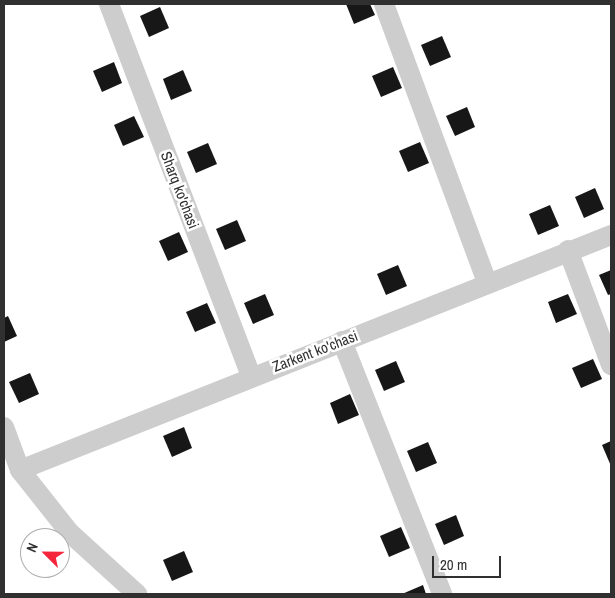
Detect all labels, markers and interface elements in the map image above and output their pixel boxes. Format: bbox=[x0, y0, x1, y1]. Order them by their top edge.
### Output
street label: Sharq ko'chasi bbox=[157, 149, 203, 231]
street label: Zarkent ko'chasi bbox=[270, 326, 360, 376]
north arrow bbox=[20, 528, 70, 578]
text: N bbox=[22, 540, 42, 555]
scale bar bbox=[435, 546, 504, 578]
text: 20 m bbox=[440, 554, 467, 575]

